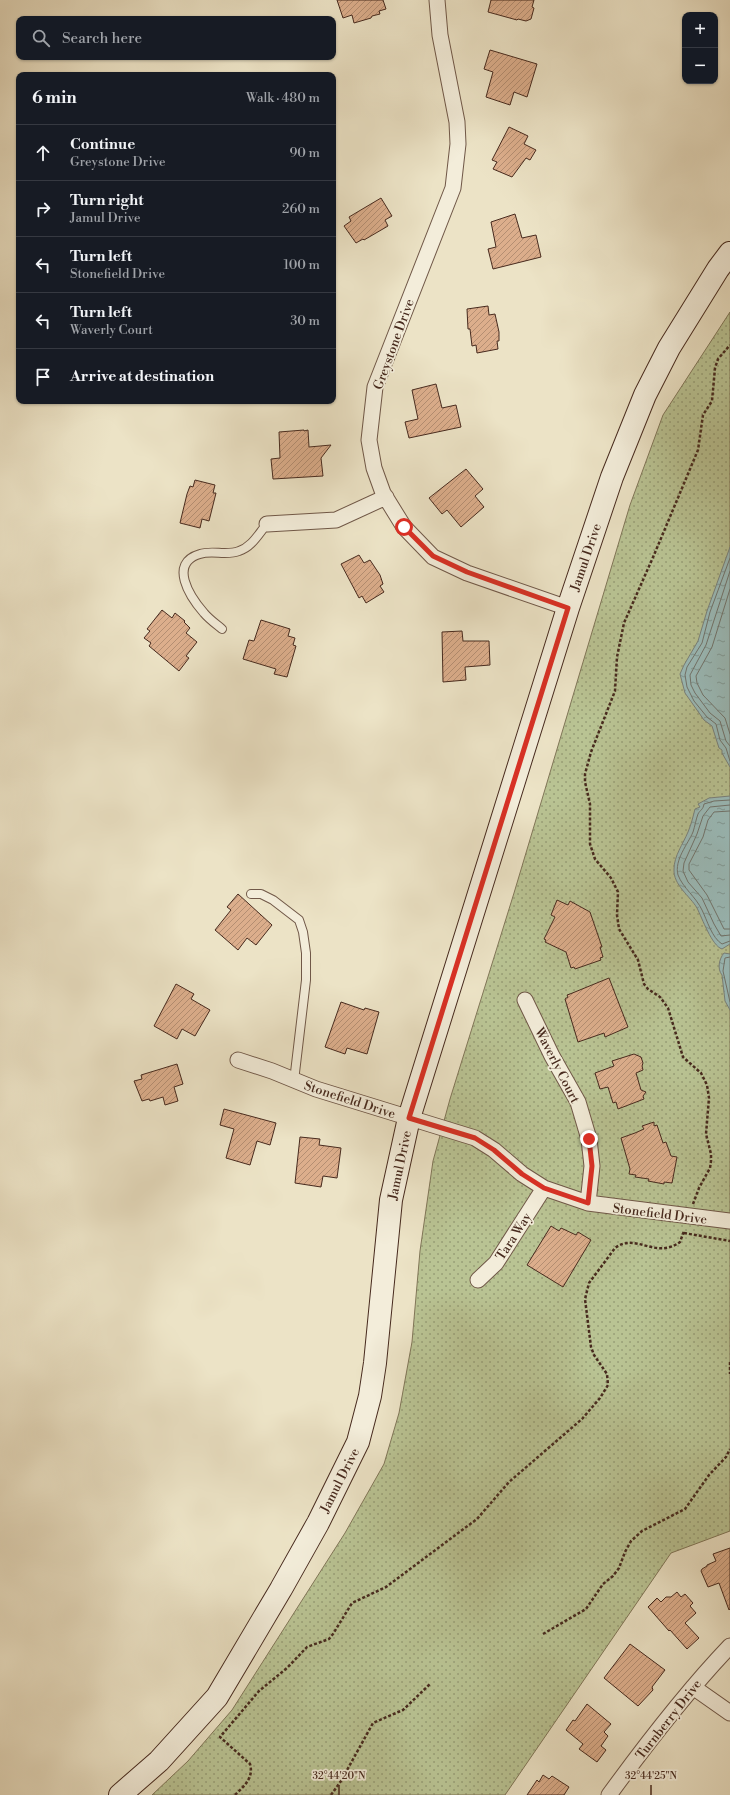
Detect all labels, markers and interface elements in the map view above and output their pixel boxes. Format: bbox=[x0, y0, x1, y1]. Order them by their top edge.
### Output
map controls bbox=[682, 12, 718, 84]
button: + bbox=[682, 12, 718, 48]
search box bbox=[16, 16, 336, 60]
icon: search bbox=[30, 27, 52, 49]
text: Search here bbox=[62, 29, 142, 48]
button: − bbox=[682, 48, 718, 84]
text: 6 min bbox=[32, 87, 77, 109]
text: Walk · 480 m bbox=[246, 90, 320, 106]
text: Continue bbox=[70, 135, 135, 154]
icon: ahead bbox=[32, 142, 54, 164]
text: 90 m bbox=[289, 145, 320, 161]
text: Greystone Drive bbox=[70, 154, 166, 170]
text: Turn right bbox=[70, 191, 144, 210]
icon: right bbox=[32, 198, 54, 220]
text: 260 m bbox=[282, 201, 320, 217]
text: Jamul Drive bbox=[70, 210, 141, 226]
text: Turn left bbox=[70, 247, 132, 266]
icon: left bbox=[32, 254, 54, 276]
text: 100 m bbox=[284, 257, 320, 273]
text: Stonefield Drive bbox=[70, 266, 165, 282]
street label: Greystone Drive bbox=[370, 296, 418, 392]
text: Turn left bbox=[70, 303, 132, 322]
icon: left bbox=[32, 310, 54, 332]
text: 30 m bbox=[290, 313, 320, 329]
text: Waverly Court bbox=[70, 322, 153, 338]
icon: arrive bbox=[32, 366, 54, 388]
text: Arrive at destination bbox=[70, 367, 214, 386]
route start bbox=[395, 518, 413, 536]
street label: Jamul Drive bbox=[567, 521, 605, 594]
street label: Waverly Court bbox=[531, 1024, 583, 1106]
street label: Stonefield Drive bbox=[302, 1078, 398, 1122]
street label: Jamul Drive bbox=[385, 1129, 415, 1202]
route end bbox=[580, 1130, 598, 1148]
street label: Stonefield Drive bbox=[612, 1200, 708, 1228]
street label: Tara Way bbox=[493, 1209, 535, 1263]
street label: Jamul Drive bbox=[316, 1445, 363, 1516]
street label: Turnberry Drive bbox=[633, 1676, 705, 1763]
text: 32°44'20"N bbox=[313, 1770, 366, 1782]
text: 32°44'25"N bbox=[625, 1770, 677, 1782]

